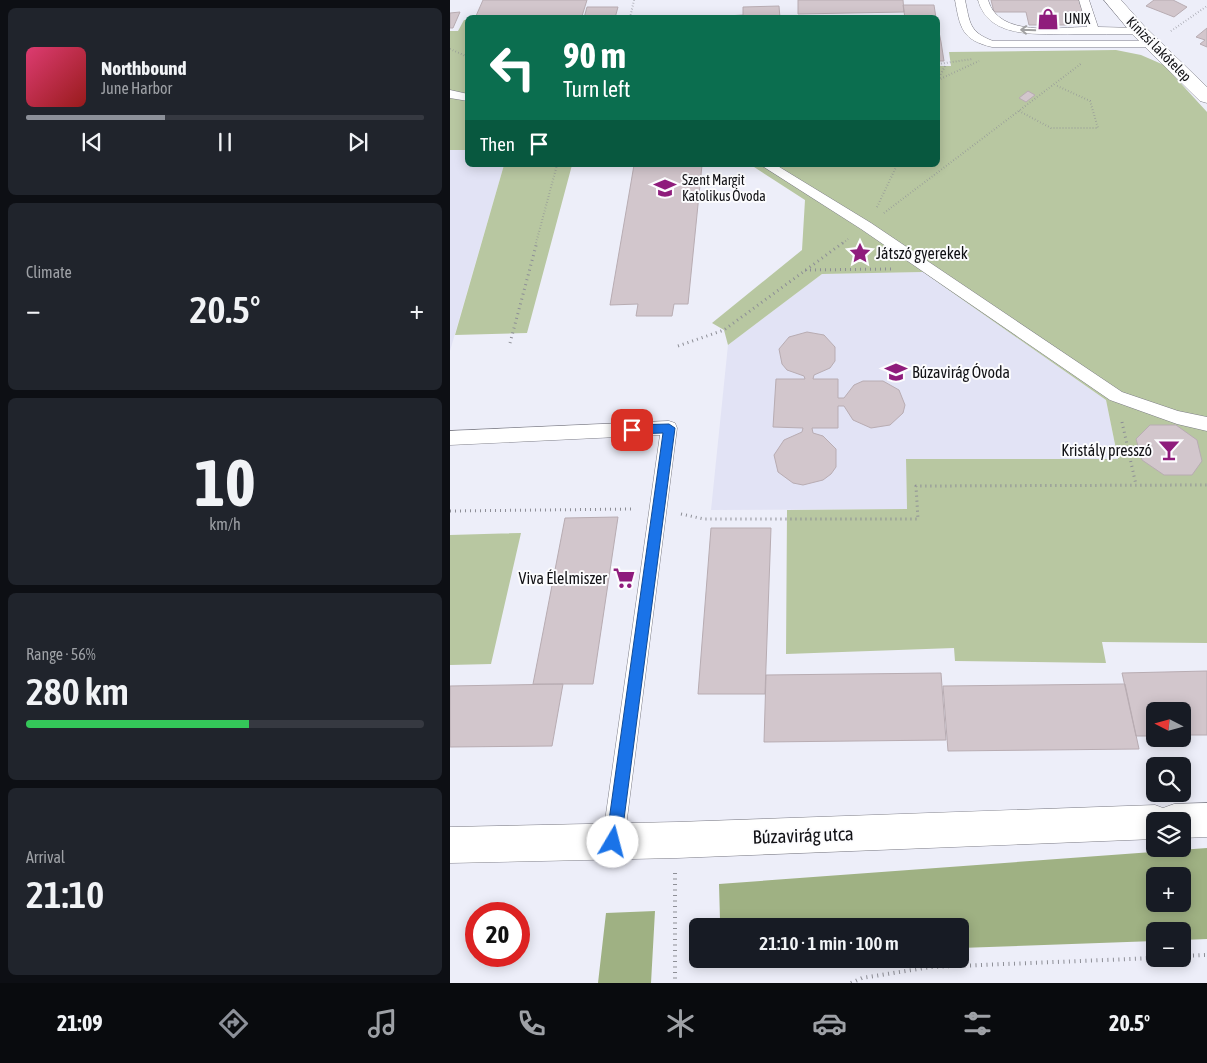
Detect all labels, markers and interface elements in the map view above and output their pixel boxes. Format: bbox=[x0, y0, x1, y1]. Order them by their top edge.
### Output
shop icon: UNIX bbox=[1035, 6, 1061, 32]
place label: UNIX bbox=[1064, 11, 1091, 27]
street label: Kinizsi lakótelep bbox=[1123, 13, 1195, 85]
one-way arrow bbox=[1020, 26, 1036, 35]
icon: left bbox=[480, 35, 545, 100]
text: 90 m bbox=[563, 35, 626, 75]
text: Northbound bbox=[101, 57, 187, 79]
text: Turn left bbox=[563, 76, 630, 102]
text: June Harbor bbox=[101, 79, 172, 97]
icon: previous bbox=[78, 128, 106, 156]
icon: pause bbox=[211, 128, 239, 156]
icon: next bbox=[344, 128, 372, 156]
icon: arrive bbox=[525, 130, 553, 158]
text: Then bbox=[480, 133, 515, 155]
place label: Szent Margit Katolikus Óvoda bbox=[682, 172, 766, 204]
school or university icon: Szent Margit Katolikus Óvoda bbox=[652, 175, 678, 201]
place icon: Játszó gyerekek bbox=[847, 240, 873, 266]
place label: Játszó gyerekek bbox=[876, 244, 968, 263]
text: Climate bbox=[26, 263, 72, 281]
text: 20.5° bbox=[190, 288, 260, 331]
text: − bbox=[26, 293, 41, 325]
text: + bbox=[409, 293, 424, 325]
school or university icon: Búzavirág Óvoda bbox=[883, 359, 909, 385]
place label: Búzavirág Óvoda bbox=[912, 363, 1010, 382]
pin bbox=[611, 409, 653, 451]
icon: arrive bbox=[618, 416, 646, 444]
bar icon: Kristály presszó bbox=[1156, 437, 1182, 463]
place label: Kristály presszó bbox=[1061, 441, 1152, 460]
text: 10 bbox=[194, 445, 256, 520]
text: km/h bbox=[209, 515, 241, 533]
supermarket icon: Viva Élelmiszer bbox=[611, 565, 637, 591]
place label: Viva Élelmiszer bbox=[519, 569, 607, 587]
text: Range · 56% bbox=[26, 645, 96, 663]
text: 280 km bbox=[26, 670, 129, 713]
north arrow bbox=[1146, 702, 1191, 748]
map controls bbox=[1146, 702, 1191, 967]
button: search bbox=[1146, 757, 1191, 802]
button: layers bbox=[1146, 812, 1191, 857]
position arrow bbox=[586, 815, 638, 867]
street label: Búzavirág utca bbox=[752, 822, 854, 848]
text: Arrival bbox=[26, 848, 65, 866]
button: + bbox=[1146, 867, 1191, 912]
text: 21:10 bbox=[26, 873, 104, 916]
speed limit sign: 20 bbox=[465, 902, 530, 967]
button: − bbox=[1146, 922, 1191, 967]
text: 21:10 · 1 min · 100 m bbox=[759, 932, 899, 954]
icon: directions bbox=[216, 1006, 251, 1041]
icon: music bbox=[365, 1006, 400, 1041]
icon: phone bbox=[514, 1006, 549, 1041]
icon: climate bbox=[663, 1006, 698, 1041]
icon: car bbox=[812, 1006, 847, 1041]
icon: filters bbox=[960, 1006, 995, 1041]
text: 21:09 bbox=[57, 1010, 103, 1036]
text: 20.5° bbox=[1109, 1010, 1150, 1036]

